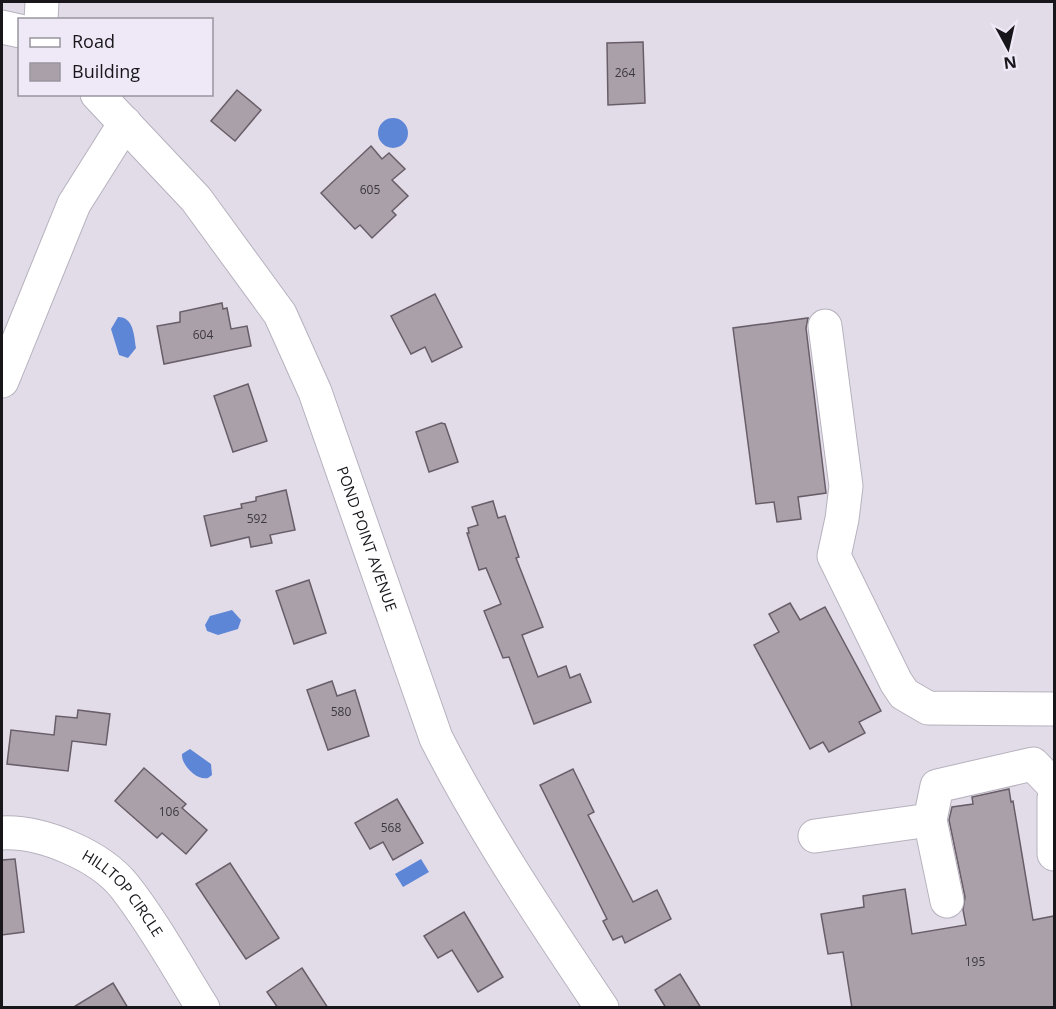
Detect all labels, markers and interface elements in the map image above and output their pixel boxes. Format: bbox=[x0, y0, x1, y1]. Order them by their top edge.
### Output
legend bbox=[18, 18, 213, 96]
north arrow bbox=[978, 18, 1038, 78]
text: Road bbox=[72, 29, 115, 53]
text: N bbox=[1002, 51, 1018, 75]
text: Building bbox=[72, 59, 140, 83]
house number: 264 bbox=[615, 64, 635, 81]
house number: 605 bbox=[360, 181, 380, 198]
house number: 604 bbox=[193, 326, 213, 343]
street label: POND POINT AVENUE bbox=[333, 463, 402, 614]
house number: 592 bbox=[247, 510, 267, 527]
house number: 580 bbox=[331, 703, 351, 720]
house number: 106 bbox=[159, 803, 179, 820]
house number: 568 bbox=[381, 819, 401, 836]
street label: HILLTOP CIRCLE bbox=[79, 845, 168, 940]
house number: 195 bbox=[965, 953, 985, 970]

